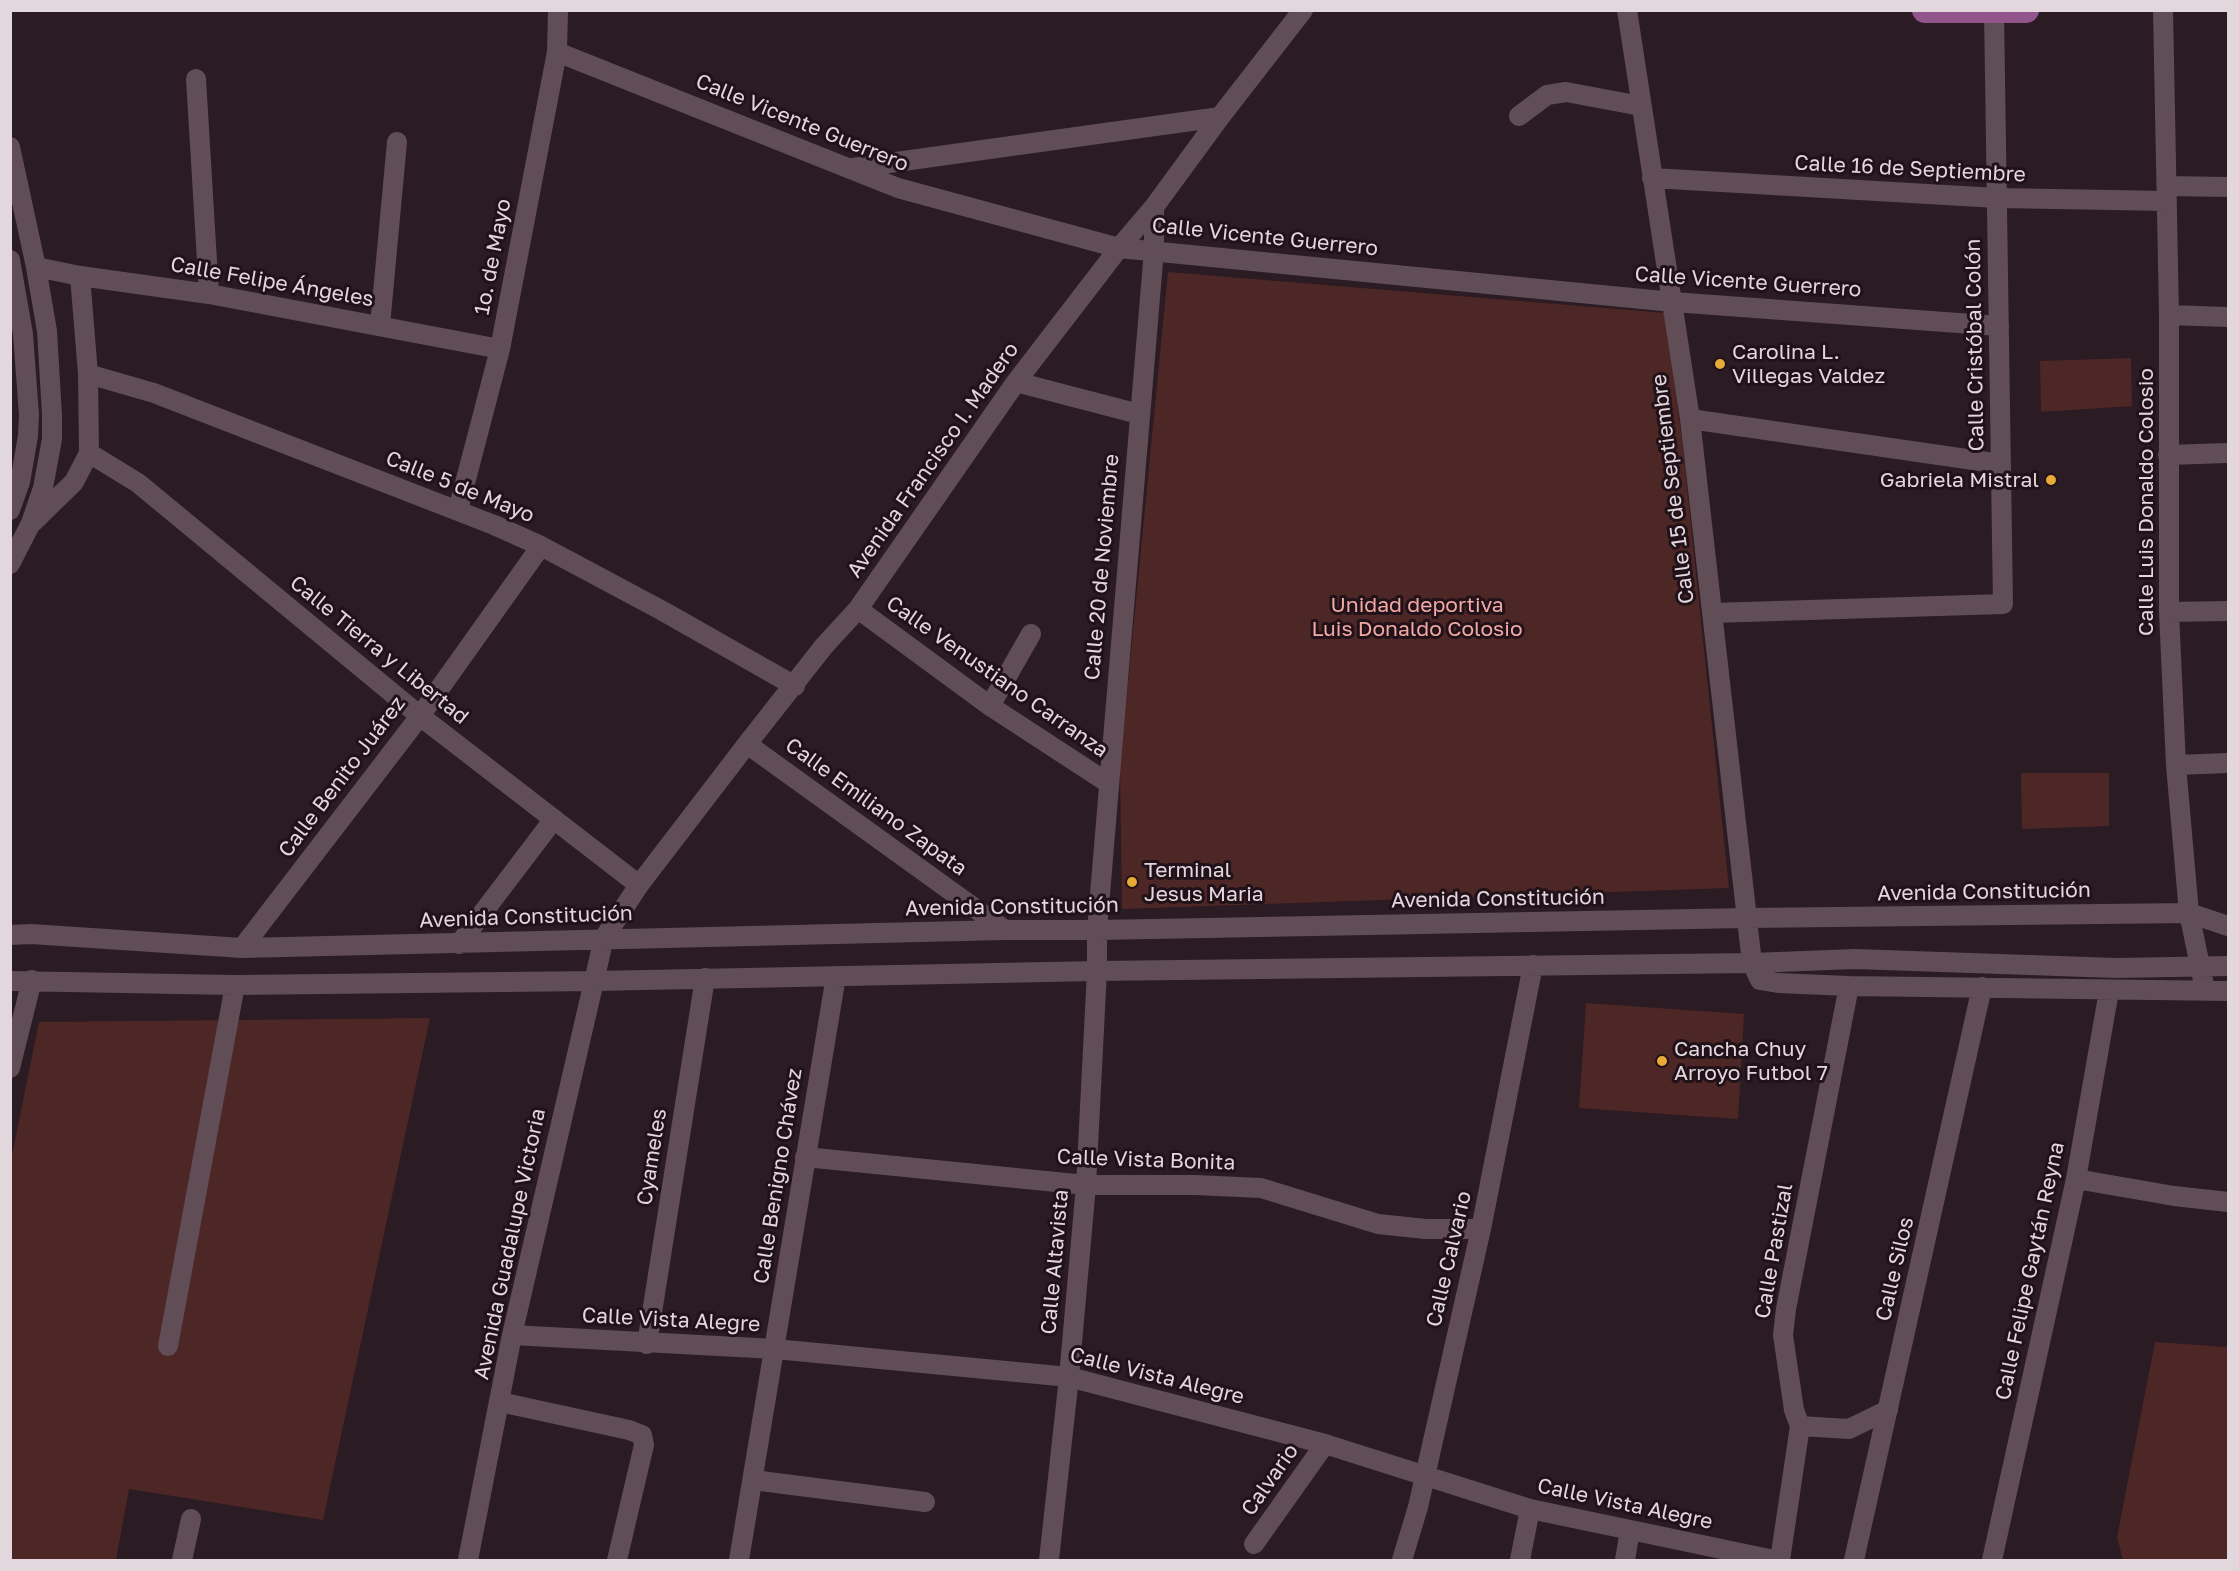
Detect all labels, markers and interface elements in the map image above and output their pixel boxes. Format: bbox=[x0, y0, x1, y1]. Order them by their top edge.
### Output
street label: Calle Vicente Guerrero bbox=[692, 69, 912, 177]
street label: Calle 16 de Septiembre bbox=[1794, 150, 2026, 188]
street label: 1o. de Mayo bbox=[469, 197, 517, 317]
street label: Calle Vicente Guerrero bbox=[1151, 213, 1379, 261]
street label: Calle Cristóbal Colón bbox=[1961, 238, 1989, 452]
street label: Calle Felipe Ángeles bbox=[168, 252, 376, 312]
street label: Calle Vicente Guerrero bbox=[1634, 262, 1862, 302]
street label: Avenida Francisco I. Madero bbox=[842, 338, 1024, 582]
place label: Carolina L. Villegas Valdez bbox=[1732, 339, 1885, 389]
marker: Carolina L. Villegas Valdez bbox=[1713, 357, 1727, 371]
street label: Calle Luis Donaldo Colosio bbox=[2133, 368, 2159, 636]
street label: Calle 15 de Septiembre bbox=[1646, 373, 1700, 605]
street label: Calle 5 de Mayo bbox=[382, 446, 538, 528]
street label: Calle 20 de Noviembre bbox=[1080, 453, 1124, 681]
place label: Gabriela Mistral bbox=[1880, 467, 2039, 493]
marker: Gabriela Mistral bbox=[2044, 473, 2058, 487]
street label: Calle Tierra y Libertad bbox=[285, 570, 473, 730]
street label: Calle Venustiano Carranza bbox=[881, 591, 1113, 763]
park label: Unidad deportiva Luis Donaldo Colosio bbox=[1312, 592, 1522, 642]
street label: Calle Benito Juárez bbox=[273, 692, 411, 862]
street label: Calle Emiliano Zapata bbox=[780, 733, 972, 881]
place label: Terminal Jesus Maria bbox=[1144, 857, 1264, 907]
marker: Terminal Jesus Maria bbox=[1125, 875, 1139, 889]
street label: Avenida Constitución bbox=[1877, 878, 2091, 906]
street label: Avenida Constitución bbox=[1391, 885, 1605, 913]
street label: Avenida Constitución bbox=[905, 893, 1119, 921]
street label: Avenida Constitución bbox=[419, 901, 633, 933]
place label: Cancha Chuy Arroyo Futbol 7 bbox=[1674, 1036, 1828, 1086]
marker: Cancha Chuy Arroyo Futbol 7 bbox=[1655, 1054, 1669, 1068]
street label: Calle Benigno Chávez bbox=[748, 1066, 808, 1286]
street label: Avenida Guadalupe Victoria bbox=[469, 1106, 551, 1382]
street label: Cyameles bbox=[632, 1107, 672, 1207]
street label: Calle Felipe Gaytán Reyna bbox=[1990, 1140, 2070, 1402]
street label: Calle Vista Bonita bbox=[1056, 1144, 1236, 1176]
street label: Calle Pastizal bbox=[1750, 1182, 1798, 1320]
street label: Calle Altavista bbox=[1036, 1188, 1074, 1336]
street label: Calle Calvario bbox=[1421, 1189, 1477, 1329]
street label: Calle Silos bbox=[1871, 1214, 1919, 1324]
street label: Calle Vista Alegre bbox=[581, 1303, 761, 1337]
street label: Calle Vista Alegre bbox=[1067, 1342, 1247, 1410]
street label: Calvario bbox=[1236, 1439, 1304, 1521]
street label: Calle Vista Alegre bbox=[1535, 1473, 1715, 1535]

